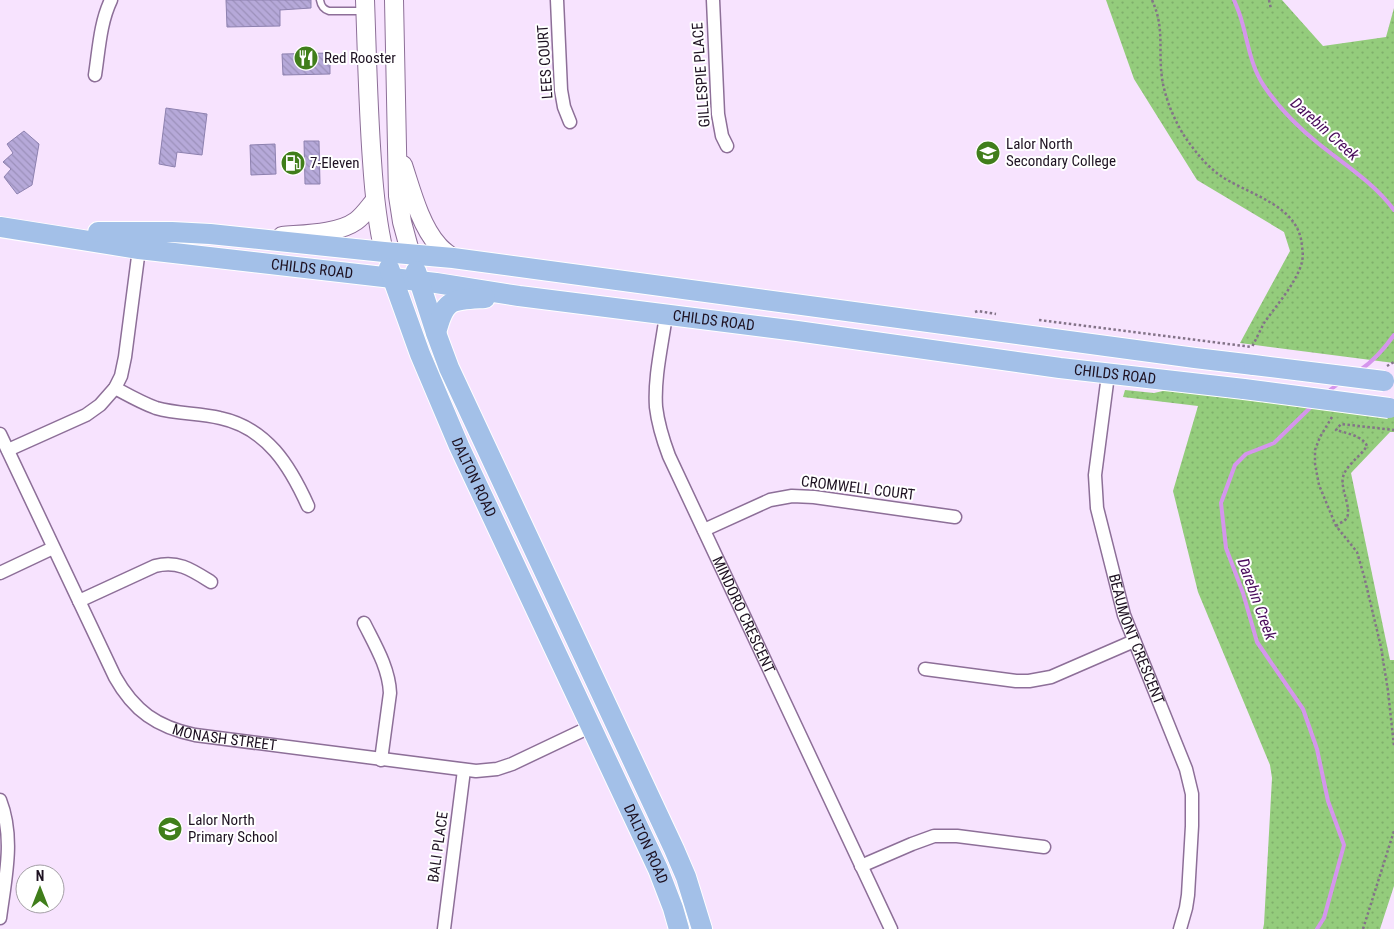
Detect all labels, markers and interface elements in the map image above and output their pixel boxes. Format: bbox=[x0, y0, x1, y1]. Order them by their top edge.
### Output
street label: GILLESPIE PLACE bbox=[688, 22, 714, 128]
street label: LEES COURT bbox=[533, 24, 557, 100]
restaurant icon: Red Rooster bbox=[293, 45, 319, 71]
place label: Red Rooster bbox=[324, 49, 396, 67]
water label: Darebin Creek bbox=[1287, 93, 1364, 165]
place label: Lalor North Secondary College bbox=[1006, 135, 1116, 170]
school or university icon: Lalor North Secondary College bbox=[975, 140, 1001, 166]
fuel station icon: 7-Eleven bbox=[280, 150, 306, 176]
place label: 7-Eleven bbox=[310, 154, 360, 172]
street label: CHILDS ROAD bbox=[270, 255, 354, 282]
street label: CHILDS ROAD bbox=[672, 306, 756, 335]
street label: CHILDS ROAD bbox=[1073, 361, 1157, 388]
street label: DALTON ROAD bbox=[448, 435, 500, 520]
street label: CROMWELL COURT bbox=[800, 472, 916, 504]
street label: MINDORO CRESCENT bbox=[708, 554, 779, 676]
water label: Darebin Creek bbox=[1233, 556, 1281, 643]
street label: BEAUMONT CRESCENT bbox=[1105, 572, 1168, 707]
street label: MONASH STREET bbox=[170, 720, 278, 754]
street label: DALTON ROAD bbox=[620, 801, 672, 886]
street label: BALI PLACE bbox=[424, 810, 452, 884]
place label: Lalor North Primary School bbox=[188, 811, 278, 846]
school or university icon: Lalor North Primary School bbox=[157, 816, 183, 842]
north arrow bbox=[15, 864, 65, 914]
text: N bbox=[36, 868, 44, 884]

